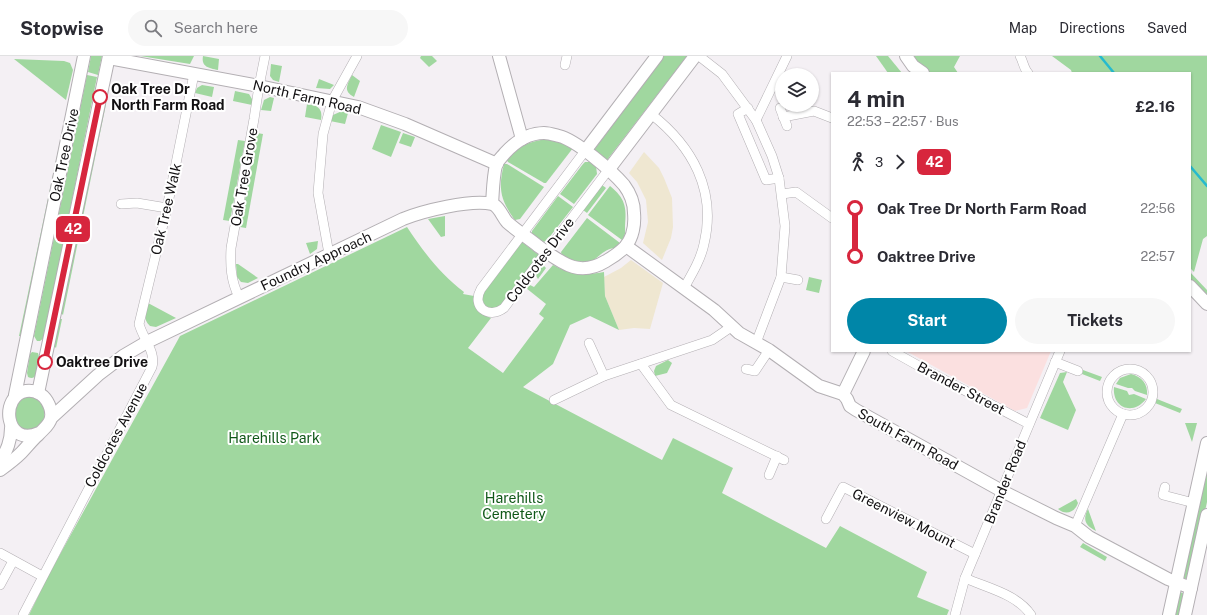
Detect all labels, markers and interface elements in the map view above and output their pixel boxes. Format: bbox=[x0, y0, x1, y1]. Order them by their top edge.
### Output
search box bbox=[128, 10, 408, 46]
text: Stopwise bbox=[20, 17, 104, 39]
icon: search bbox=[142, 17, 164, 39]
text: Search here bbox=[174, 19, 258, 36]
text: Map bbox=[1009, 20, 1037, 36]
text: Directions bbox=[1059, 20, 1125, 36]
text: Saved bbox=[1147, 20, 1187, 36]
map controls bbox=[775, 68, 819, 112]
button: layers bbox=[775, 68, 819, 112]
street label: North Farm Road bbox=[251, 77, 363, 117]
place label: Oak Tree Dr North Farm Road bbox=[111, 81, 225, 113]
text: 4 min bbox=[847, 86, 905, 112]
marker: Oak Tree Dr North Farm Road bbox=[92, 89, 108, 105]
text: £2.16 bbox=[1135, 98, 1175, 115]
street label: Oak Tree Drive bbox=[46, 107, 82, 203]
text: 22:53 – 22:57 · Bus bbox=[847, 114, 959, 129]
street label: Oak Tree Grove bbox=[227, 126, 261, 228]
icon: walk bbox=[847, 151, 869, 173]
icon: forward bbox=[889, 151, 911, 173]
text: 42 bbox=[925, 154, 943, 170]
text: 3 bbox=[875, 155, 883, 170]
street label: Oak Tree Walk bbox=[148, 161, 184, 256]
text: Oak Tree Dr North Farm Road bbox=[877, 200, 1087, 217]
text: 22:56 bbox=[1140, 201, 1175, 216]
street label: Coldcotes Drive bbox=[503, 214, 577, 306]
line badge: 42 bbox=[55, 216, 91, 242]
text: 42 bbox=[64, 221, 82, 237]
street label: Foundry Approach bbox=[258, 228, 374, 294]
text: Oaktree Drive bbox=[877, 248, 976, 265]
text: 22:57 bbox=[1140, 249, 1175, 264]
button: Start bbox=[847, 298, 1007, 344]
button: Tickets bbox=[1015, 298, 1175, 344]
marker: Oaktree Drive bbox=[37, 354, 53, 370]
place label: Oaktree Drive bbox=[56, 354, 148, 370]
street label: Brander Street bbox=[915, 358, 1007, 418]
street label: Coldcotes Avenue bbox=[82, 380, 150, 490]
street label: South Farm Road bbox=[855, 405, 961, 473]
park label: Harehills Park bbox=[228, 430, 320, 446]
street label: Brander Road bbox=[981, 438, 1029, 526]
street label: Greenview Mount bbox=[850, 485, 958, 551]
park label: Harehills Cemetery bbox=[482, 490, 546, 522]

